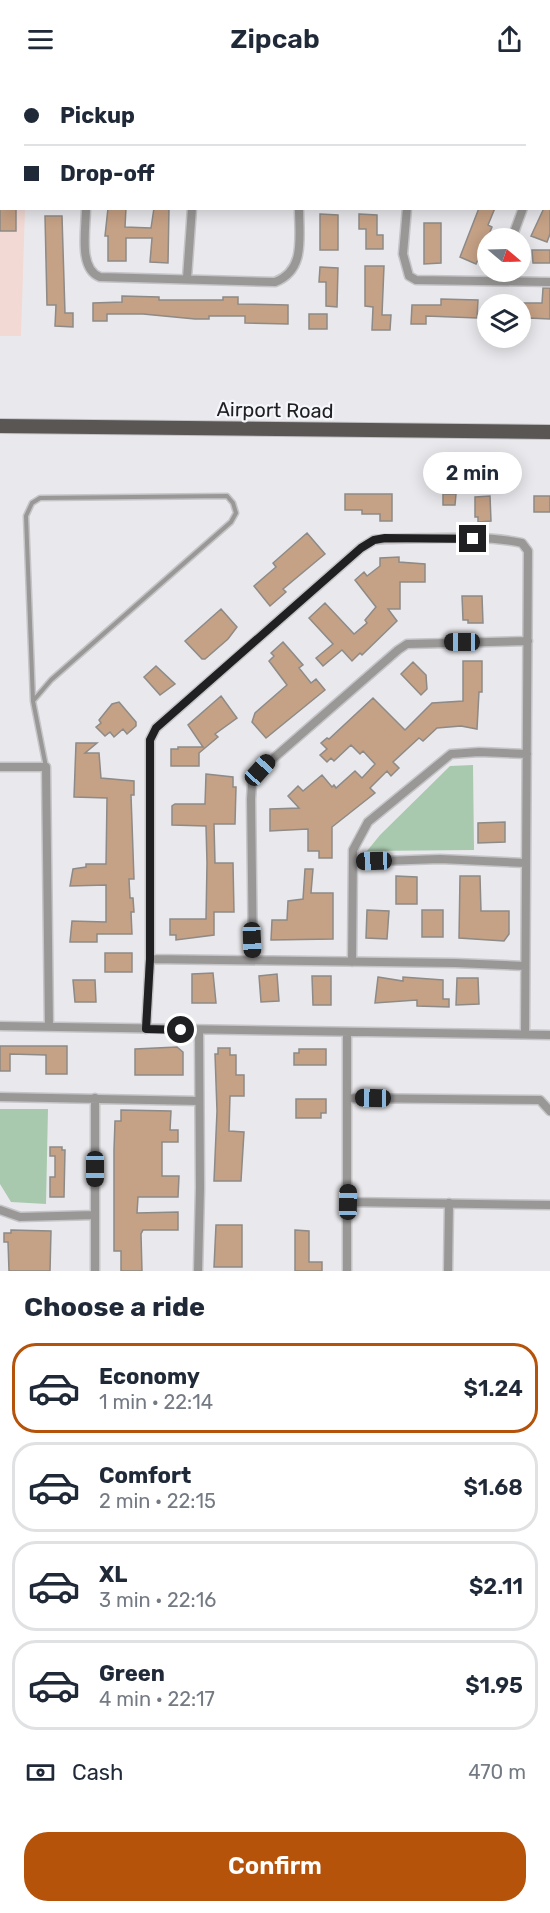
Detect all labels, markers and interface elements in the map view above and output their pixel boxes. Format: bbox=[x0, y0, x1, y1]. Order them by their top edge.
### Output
icon: menu bbox=[24, 23, 57, 56]
text: Zipcab bbox=[230, 23, 320, 55]
icon: share bbox=[493, 23, 526, 56]
text: Pickup bbox=[60, 102, 135, 129]
text: Drop-off bbox=[60, 160, 155, 187]
north arrow bbox=[477, 228, 531, 282]
map controls bbox=[477, 228, 531, 348]
button: layers bbox=[477, 294, 531, 348]
street label: Airport Road bbox=[216, 397, 334, 423]
callout: 2 min bbox=[424, 452, 522, 494]
text: 2 min bbox=[446, 461, 499, 485]
route end bbox=[459, 525, 486, 552]
car bbox=[444, 633, 480, 651]
car bbox=[241, 751, 279, 789]
car bbox=[356, 851, 392, 871]
car bbox=[242, 922, 262, 958]
route start bbox=[167, 1016, 194, 1043]
car bbox=[355, 1089, 391, 1107]
car bbox=[86, 1151, 104, 1187]
car bbox=[339, 1184, 357, 1220]
text: Choose a ride bbox=[24, 1291, 205, 1323]
icon: car bbox=[27, 1361, 81, 1415]
text: Economy bbox=[99, 1363, 200, 1390]
text: $1.24 bbox=[463, 1375, 523, 1402]
text: 1 min · 22:14 bbox=[99, 1390, 213, 1414]
icon: car bbox=[27, 1460, 81, 1514]
text: Comfort bbox=[99, 1462, 191, 1489]
text: $1.68 bbox=[463, 1474, 523, 1501]
text: 2 min · 22:15 bbox=[99, 1489, 216, 1513]
icon: car bbox=[27, 1559, 81, 1613]
text: XL bbox=[99, 1561, 127, 1588]
text: $2.11 bbox=[469, 1573, 523, 1600]
text: 3 min · 22:16 bbox=[99, 1588, 216, 1612]
icon: car bbox=[27, 1658, 81, 1712]
text: Green bbox=[99, 1660, 165, 1687]
text: $1.95 bbox=[465, 1672, 523, 1699]
text: 4 min · 22:17 bbox=[99, 1687, 215, 1711]
icon: cash bbox=[24, 1756, 57, 1789]
text: Cash bbox=[72, 1759, 123, 1786]
text: 470 m bbox=[468, 1760, 526, 1784]
button: Confirm bbox=[24, 1832, 526, 1901]

